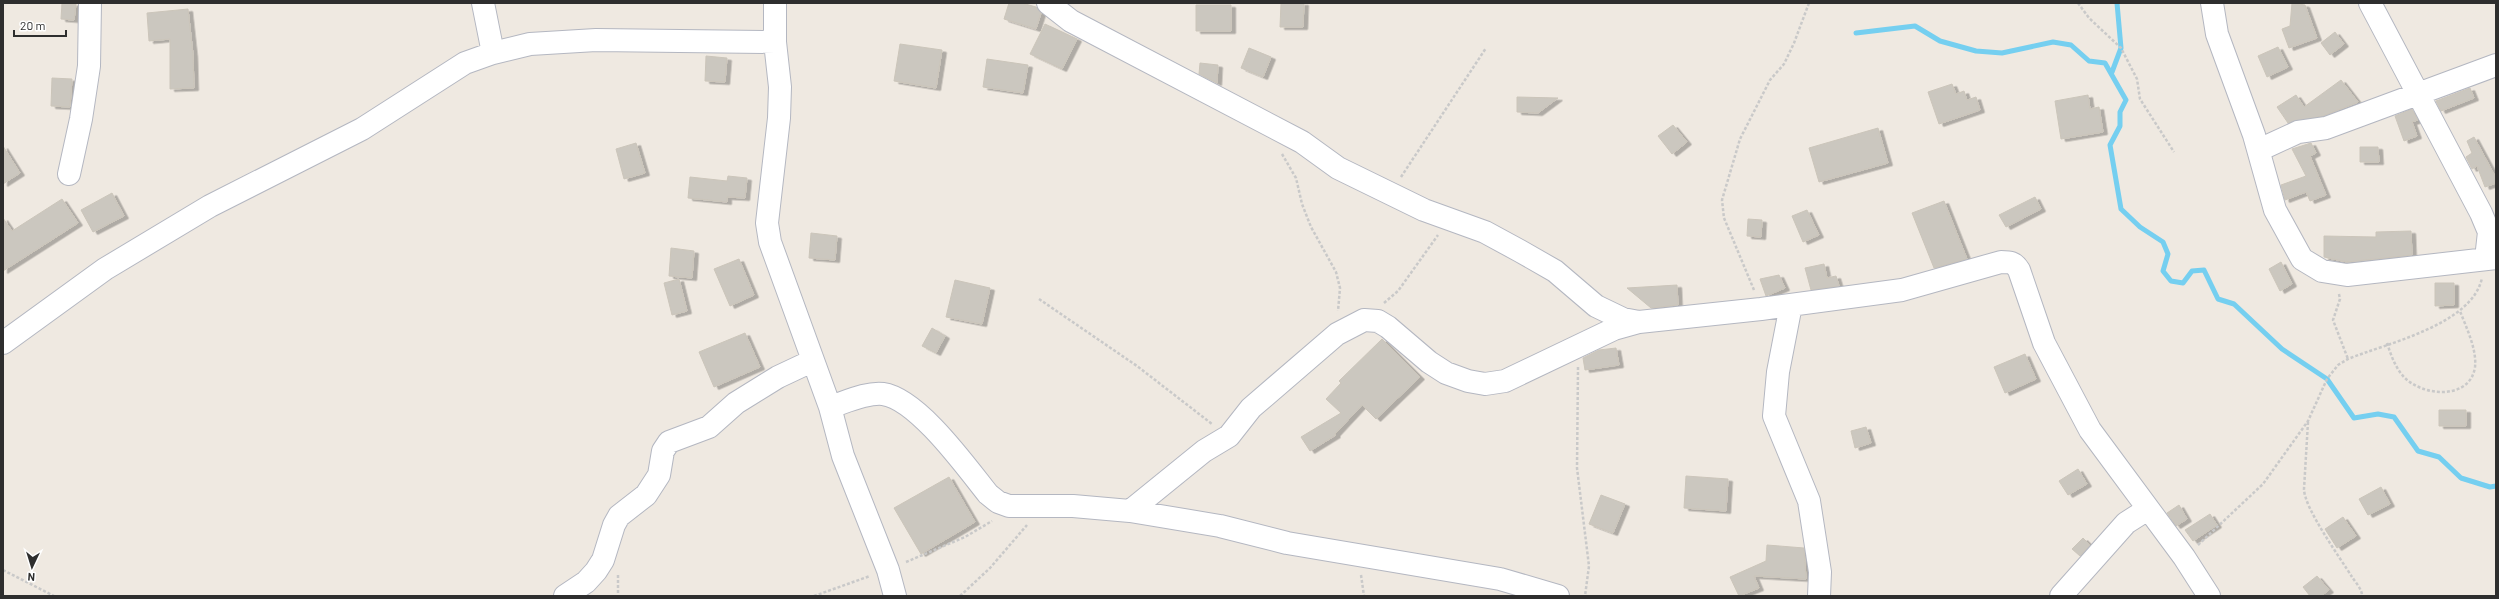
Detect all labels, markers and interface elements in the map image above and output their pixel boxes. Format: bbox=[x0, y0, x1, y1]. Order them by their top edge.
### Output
scale bar bbox=[14, 12, 66, 38]
text: 20 m bbox=[20, 18, 46, 32]
north arrow bbox=[12, 547, 52, 587]
text: N bbox=[27, 571, 35, 584]

